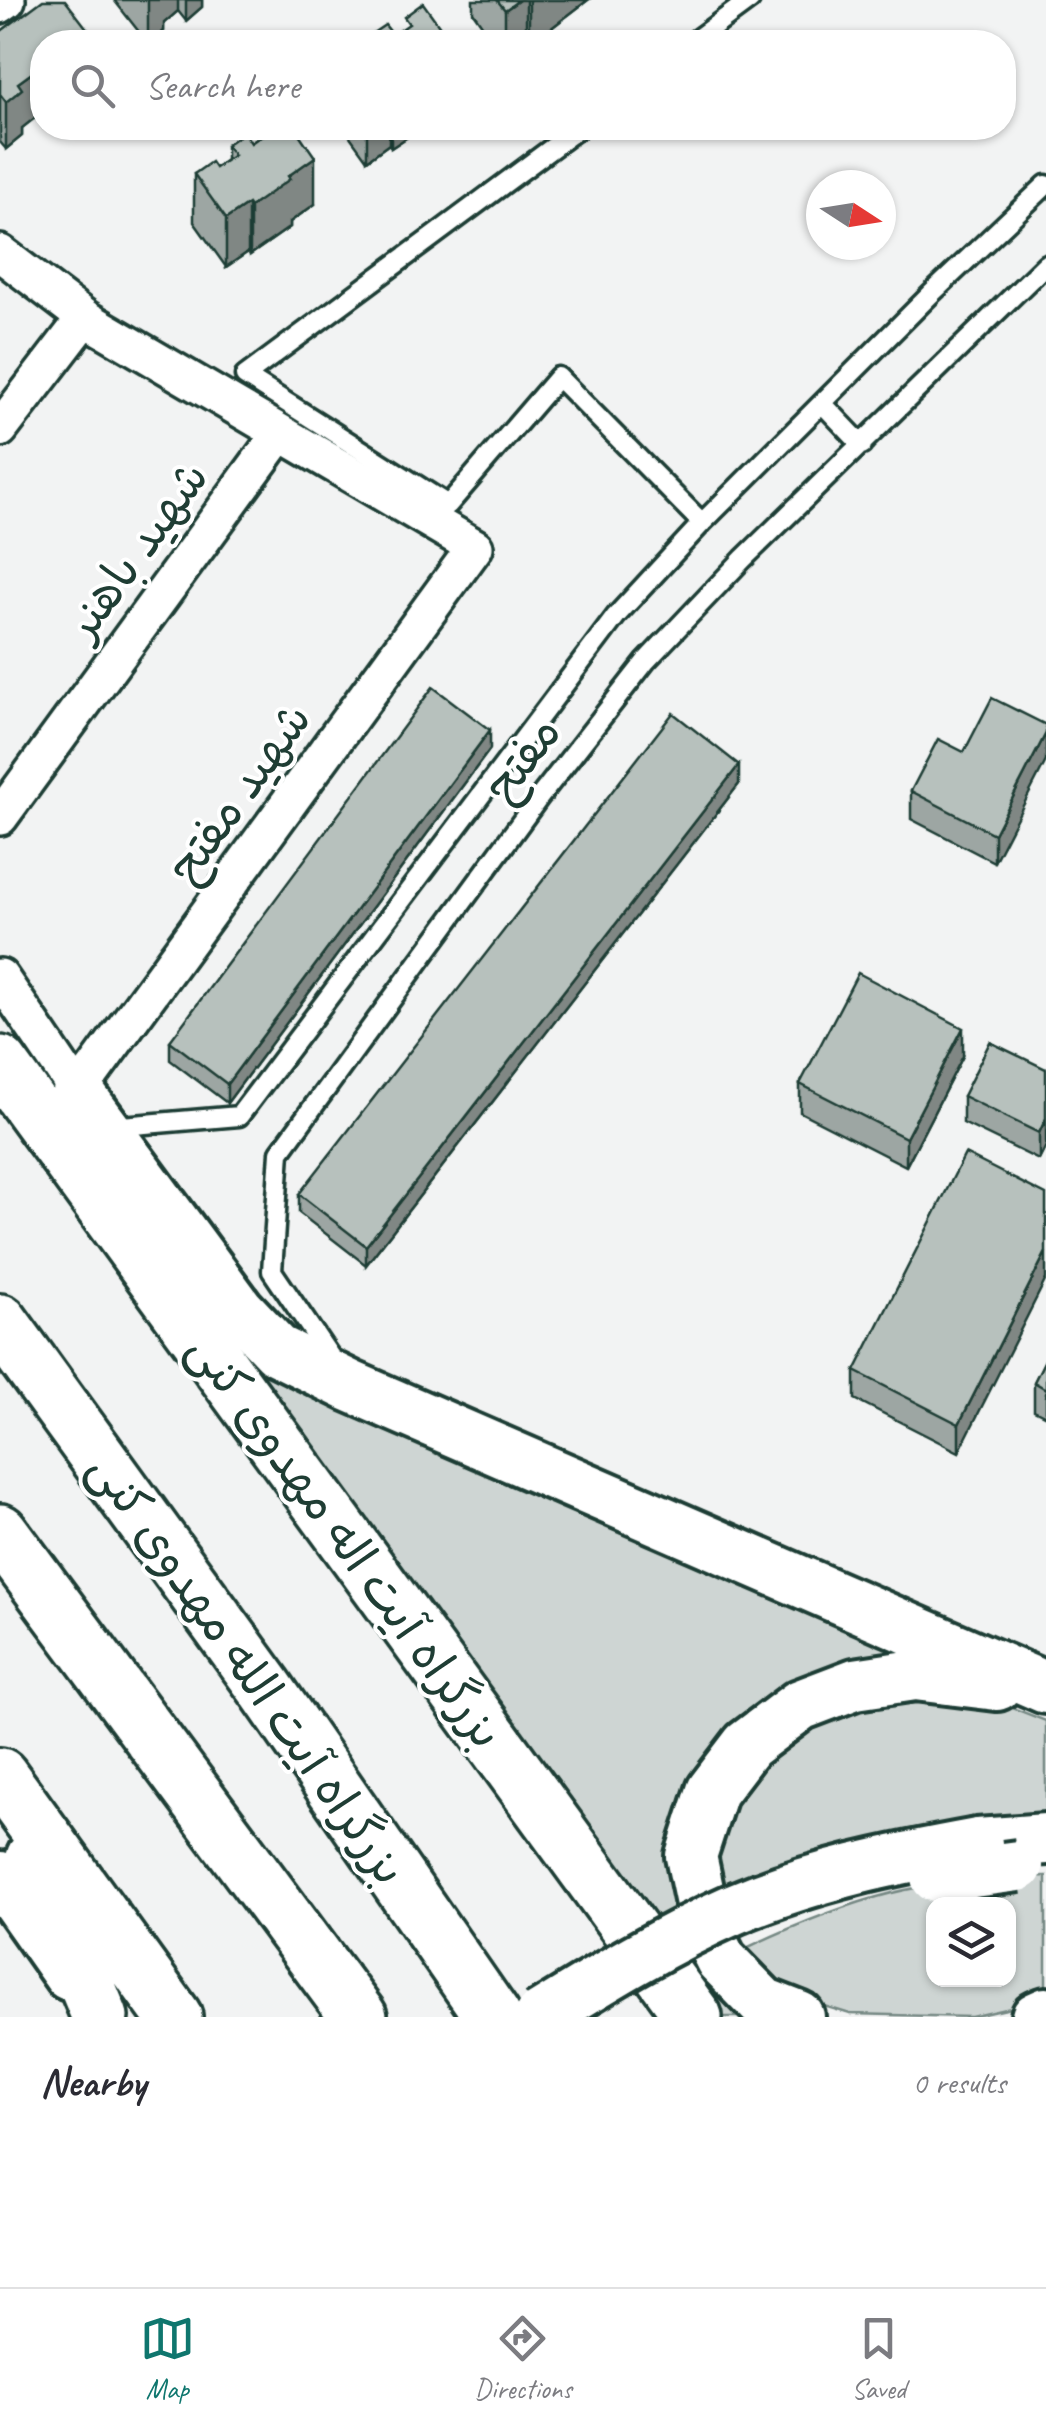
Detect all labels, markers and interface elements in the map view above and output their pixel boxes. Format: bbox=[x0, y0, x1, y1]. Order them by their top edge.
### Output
search box bbox=[30, 30, 1016, 140]
icon: search bbox=[65, 58, 120, 113]
text: Search here bbox=[145, 62, 300, 109]
north arrow bbox=[806, 170, 896, 260]
street label: شهید باهنر bbox=[50, 449, 221, 654]
street label: شهید مفتح bbox=[153, 691, 326, 896]
street label: مفتح bbox=[470, 703, 575, 815]
street label: بزرگراه آیت اله مهدوی کنی bbox=[174, 1321, 517, 1761]
street label: بزرگراه آیت الله مهدوی کنی bbox=[75, 1441, 420, 1897]
map controls bbox=[926, 1897, 1016, 1987]
button: layers bbox=[926, 1897, 1016, 1987]
text: Nearby bbox=[40, 2056, 146, 2109]
text: 0 results bbox=[912, 2062, 1006, 2103]
tab: Map bbox=[140, 2311, 195, 2406]
tab: Directions bbox=[474, 2311, 572, 2406]
tab: Saved bbox=[851, 2311, 906, 2406]

